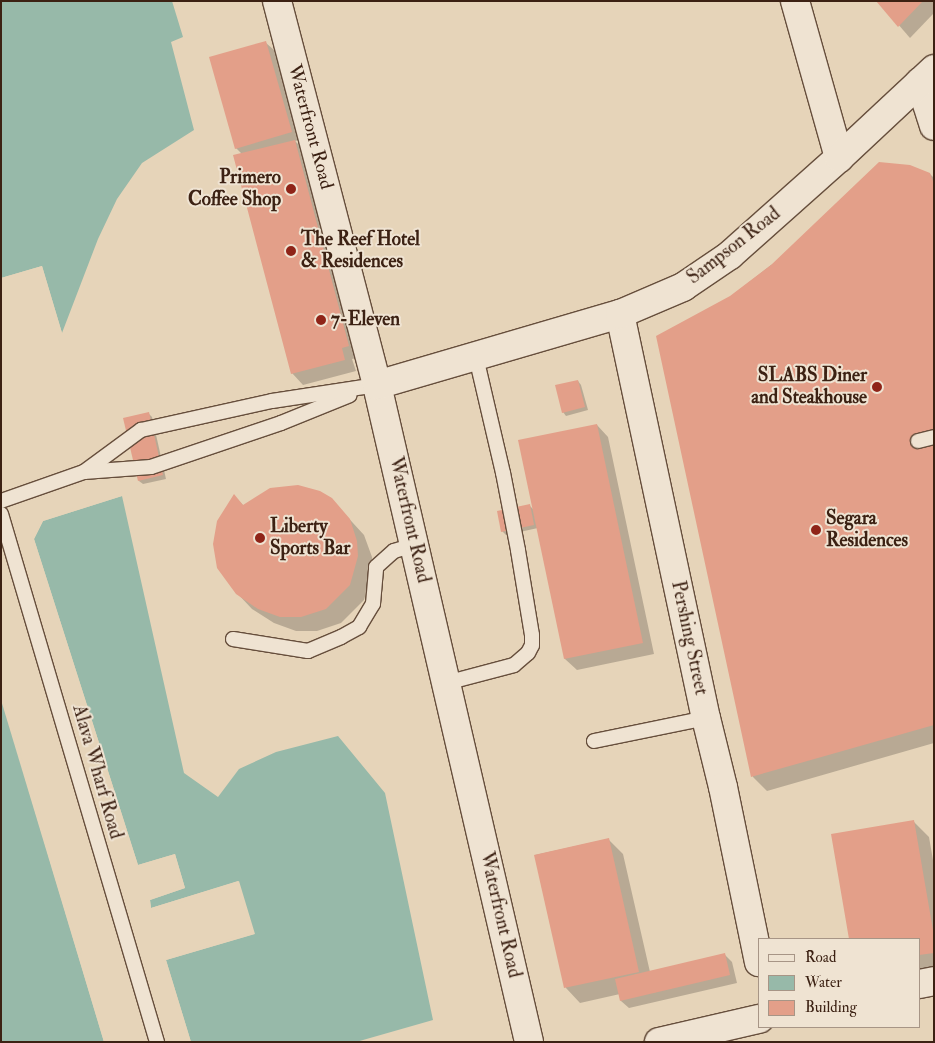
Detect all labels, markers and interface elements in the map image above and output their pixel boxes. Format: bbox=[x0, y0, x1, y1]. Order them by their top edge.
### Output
street label: Waterfront Road bbox=[282, 62, 338, 192]
place label: Primero Coffee Shop bbox=[188, 167, 281, 211]
marker: Primero Coffee Shop bbox=[285, 183, 297, 195]
street label: Sampson Road bbox=[683, 203, 785, 289]
place label: The Reef Hotel & Residences bbox=[301, 229, 420, 273]
marker: The Reef Hotel & Residences bbox=[285, 245, 297, 257]
place label: 7-Eleven bbox=[331, 309, 400, 331]
marker: 7-Eleven bbox=[315, 314, 327, 326]
place label: SLABS Diner and Steakhouse bbox=[751, 365, 867, 409]
marker: SLABS Diner and Steakhouse bbox=[871, 381, 883, 393]
street label: Waterfront Road bbox=[383, 455, 435, 585]
place label: Segara Residences bbox=[826, 508, 908, 552]
place label: Liberty Sports Bar bbox=[270, 516, 350, 560]
marker: Segara Residences bbox=[810, 524, 822, 536]
marker: Liberty Sports Bar bbox=[254, 532, 266, 544]
street label: Pershing Street bbox=[666, 579, 712, 697]
street label: Alava Wharf Road bbox=[67, 702, 127, 842]
street label: Waterfront Road bbox=[474, 850, 526, 980]
legend bbox=[758, 938, 920, 1028]
text: Road bbox=[805, 948, 836, 967]
text: Water bbox=[805, 973, 842, 992]
text: Building bbox=[805, 998, 857, 1017]

